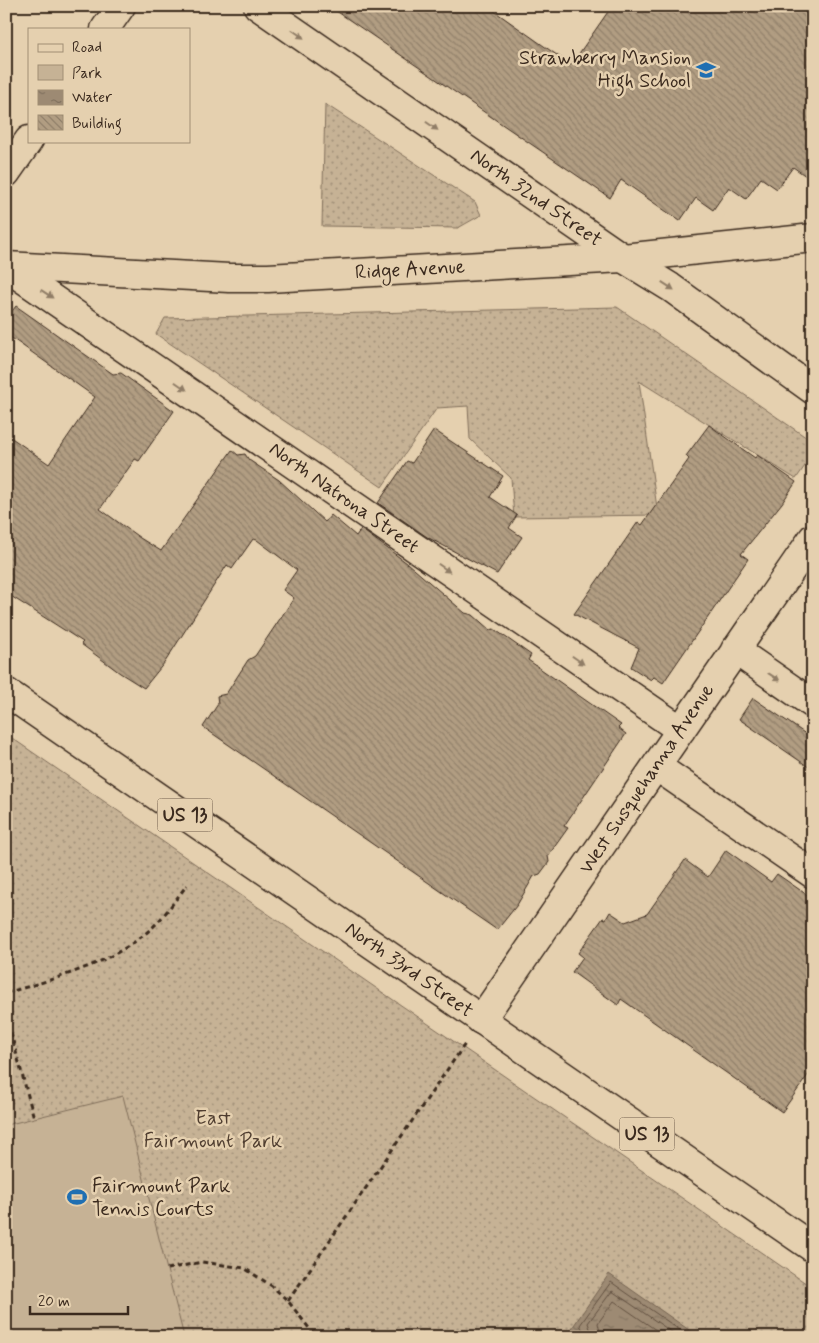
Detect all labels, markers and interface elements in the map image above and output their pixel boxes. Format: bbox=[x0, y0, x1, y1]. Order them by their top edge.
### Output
legend bbox=[28, 28, 190, 142]
one-way arrow bbox=[291, 29, 305, 39]
text: Road bbox=[72, 38, 102, 58]
place label: Strawberry Mansion High School bbox=[519, 45, 691, 97]
school or university icon: Strawberry Mansion High School bbox=[695, 59, 717, 81]
text: Park bbox=[72, 64, 102, 84]
text: Water bbox=[72, 88, 112, 108]
text: Building bbox=[72, 114, 122, 135]
one-way arrow bbox=[425, 121, 439, 131]
street label: North 32nd Street bbox=[465, 142, 607, 254]
street label: Ridge Avenue bbox=[354, 254, 466, 287]
one-way arrow bbox=[661, 281, 675, 291]
one-way arrow bbox=[40, 289, 53, 299]
one-way arrow bbox=[174, 381, 187, 391]
street label: North Natrona Street bbox=[264, 436, 424, 560]
one-way arrow bbox=[437, 563, 451, 573]
one-way arrow bbox=[571, 655, 585, 665]
one-way arrow bbox=[767, 672, 781, 682]
street label: West Susquehanna Avenue bbox=[573, 679, 721, 879]
road number: US 13 bbox=[158, 798, 212, 832]
street label: North 33rd Street bbox=[339, 916, 479, 1024]
park label: East Fairmount Park bbox=[144, 1105, 282, 1155]
road number: US 13 bbox=[620, 1118, 674, 1150]
place label: Fairmount Park Tennis Courts bbox=[92, 1173, 231, 1223]
sports icon: Fairmount Park Tennis Courts bbox=[66, 1186, 88, 1208]
scale bar bbox=[30, 1283, 128, 1315]
text: 20 m bbox=[38, 1292, 70, 1312]

